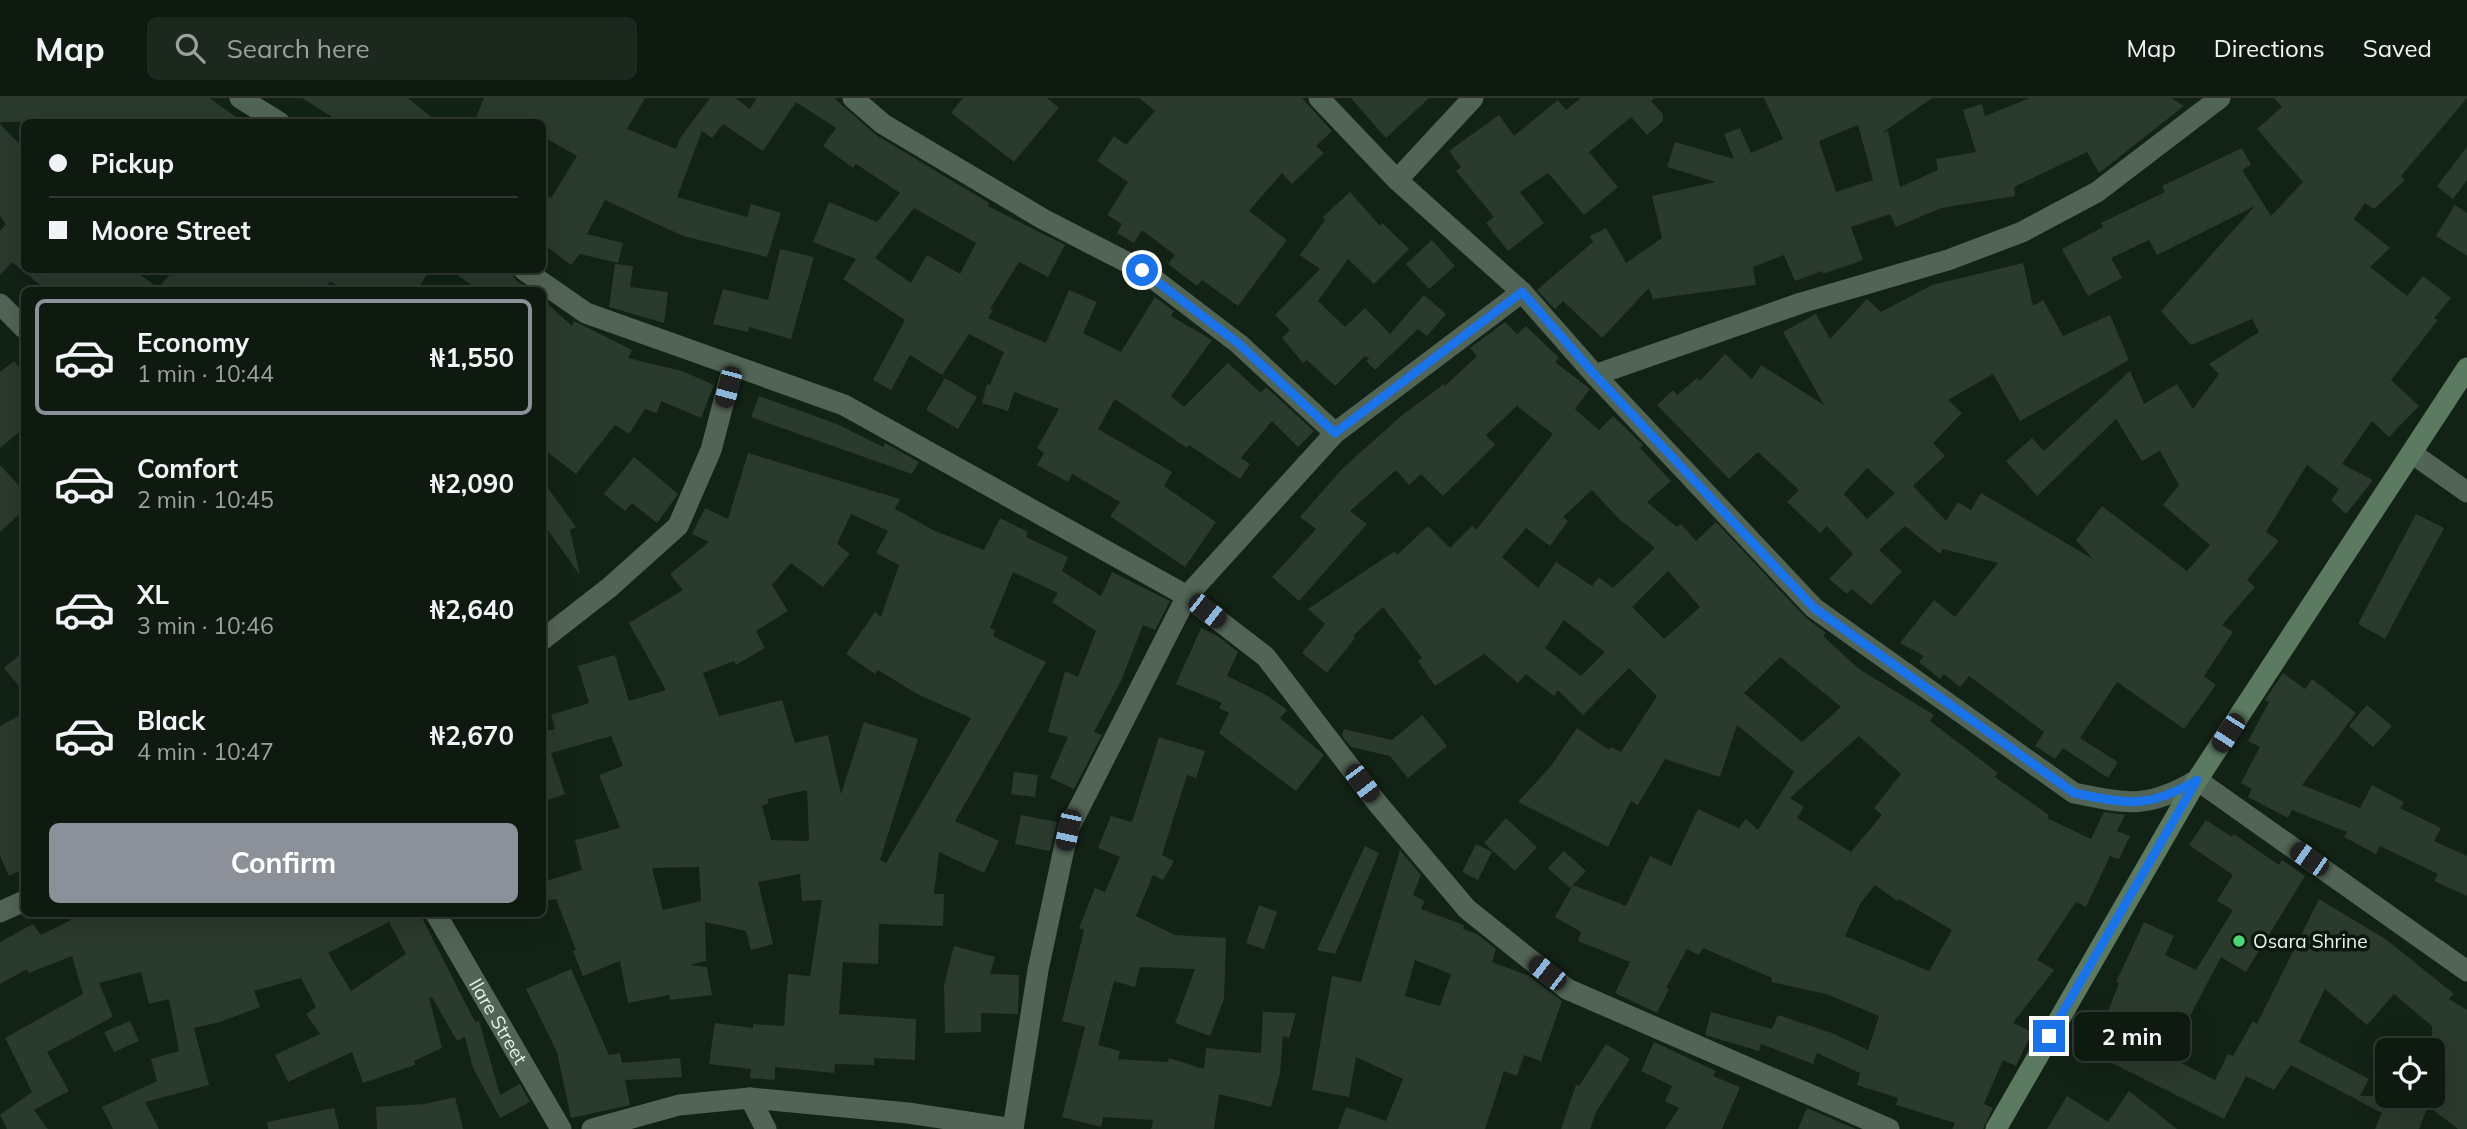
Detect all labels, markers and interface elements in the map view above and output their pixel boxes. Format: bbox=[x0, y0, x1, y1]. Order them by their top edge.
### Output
search box bbox=[147, 17, 637, 80]
text: Map bbox=[35, 28, 105, 69]
icon: search bbox=[171, 29, 209, 67]
text: Search here bbox=[227, 32, 370, 65]
text: Map bbox=[2126, 33, 2176, 63]
text: Directions bbox=[2214, 33, 2325, 63]
text: Saved bbox=[2363, 33, 2432, 63]
text: Pickup bbox=[91, 147, 174, 180]
text: Moore Street bbox=[91, 214, 251, 247]
route start bbox=[1126, 254, 1158, 286]
icon: car bbox=[53, 326, 116, 389]
text: Economy bbox=[137, 326, 249, 359]
text: ₦1,550 bbox=[430, 341, 514, 374]
text: 1 min · 10:44 bbox=[137, 359, 274, 388]
car bbox=[713, 364, 744, 410]
icon: car bbox=[53, 452, 116, 515]
text: Comfort bbox=[137, 452, 238, 485]
text: ₦2,090 bbox=[430, 467, 514, 500]
text: 2 min · 10:45 bbox=[137, 485, 274, 514]
icon: car bbox=[53, 578, 116, 641]
text: XL bbox=[137, 578, 169, 611]
car bbox=[1184, 590, 1231, 632]
text: ₦2,640 bbox=[430, 593, 514, 626]
text: 3 min · 10:46 bbox=[137, 611, 274, 640]
icon: car bbox=[53, 704, 116, 767]
text: Black bbox=[137, 704, 205, 737]
car bbox=[2208, 710, 2249, 756]
text: ₦2,670 bbox=[430, 719, 514, 752]
text: 4 min · 10:47 bbox=[137, 737, 274, 766]
car bbox=[1341, 760, 1384, 806]
car bbox=[1054, 807, 1083, 853]
button: Confirm bbox=[49, 823, 518, 903]
car bbox=[2286, 838, 2333, 880]
place label: Osara Shrine bbox=[2253, 929, 2368, 953]
marker: Osara Shrine bbox=[2231, 933, 2247, 949]
car bbox=[1524, 952, 1571, 994]
street label: Ilare Street bbox=[464, 974, 533, 1069]
callout: 2 min bbox=[2074, 1012, 2189, 1060]
route end bbox=[2033, 1020, 2065, 1052]
text: 2 min bbox=[2102, 1022, 2162, 1051]
map controls bbox=[2375, 1038, 2445, 1108]
button: locate bbox=[2375, 1038, 2445, 1108]

